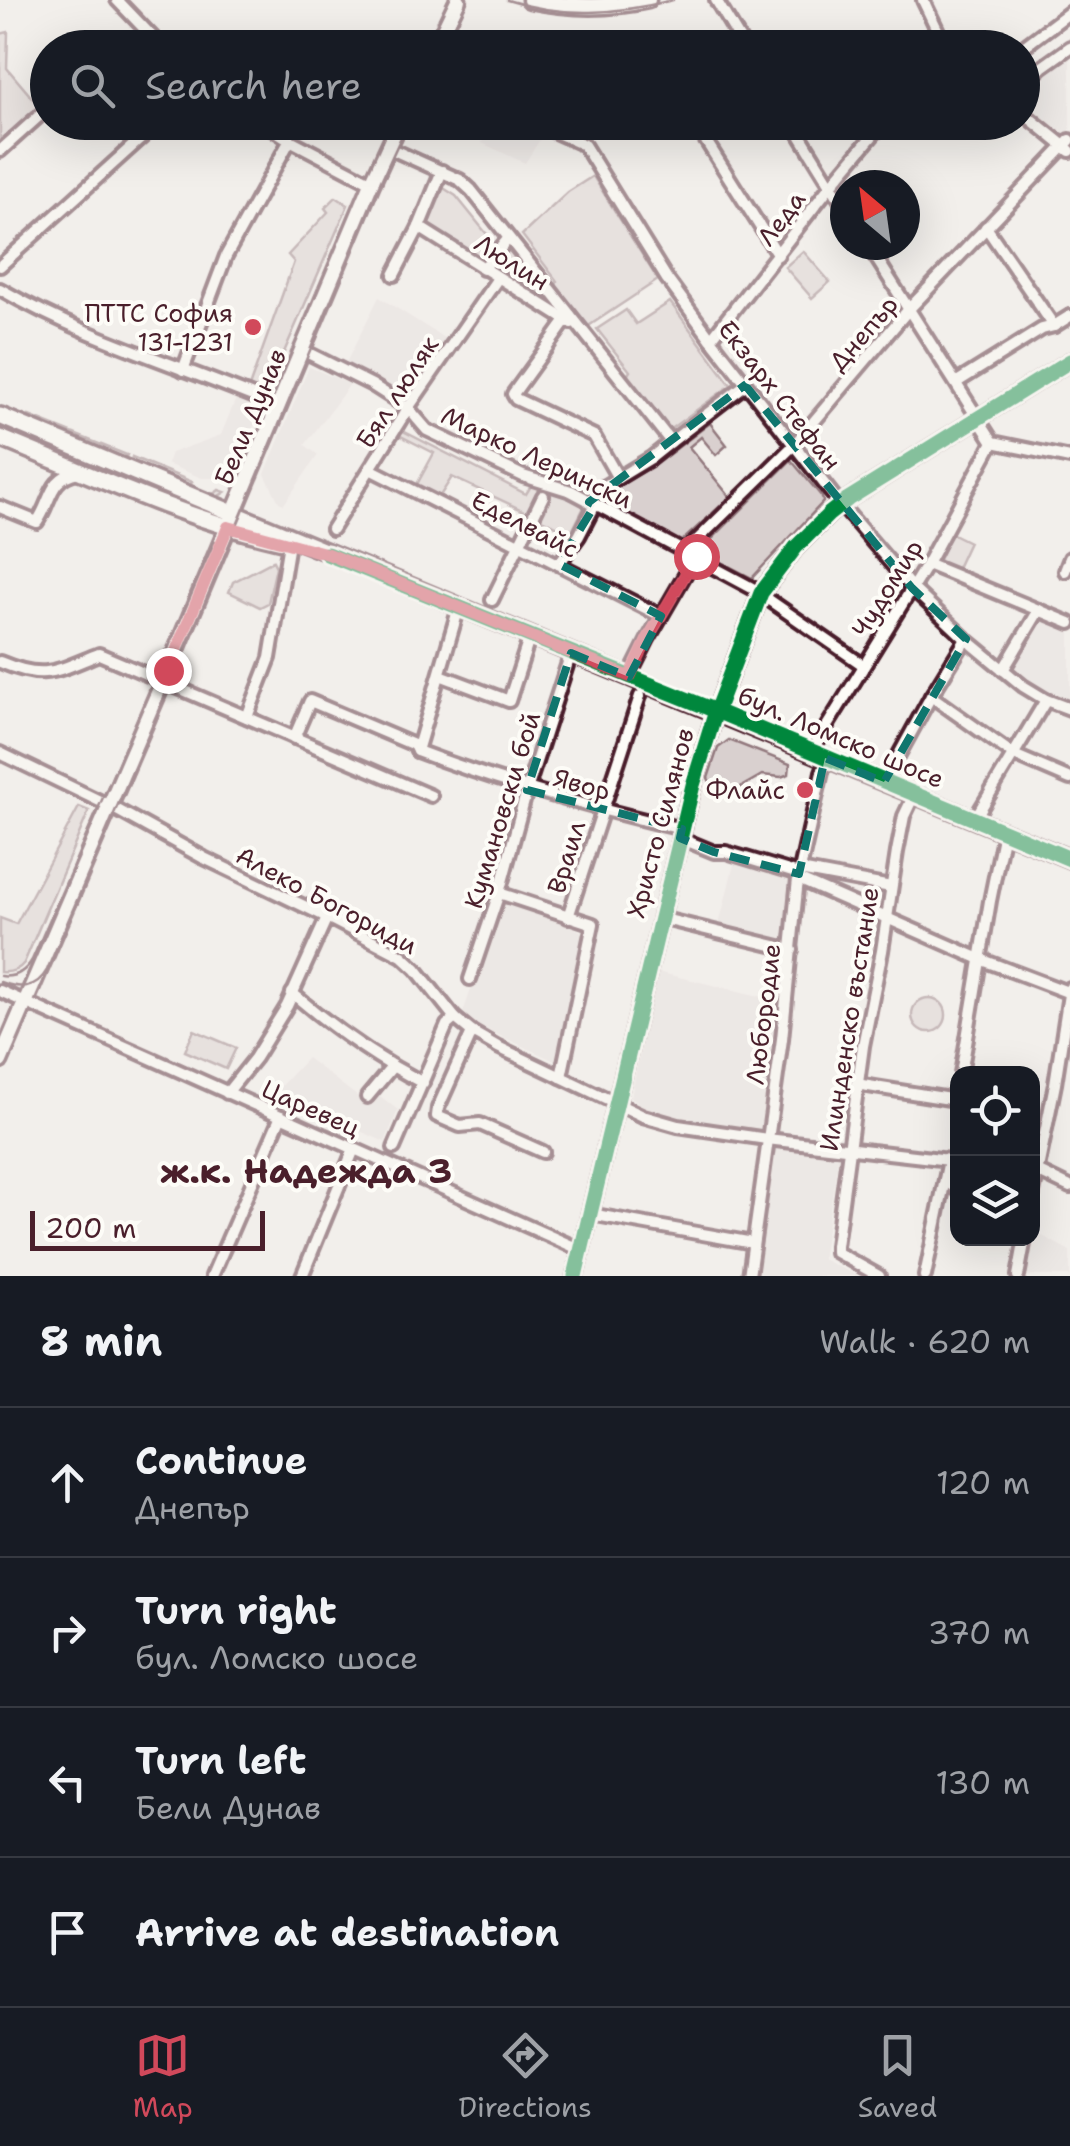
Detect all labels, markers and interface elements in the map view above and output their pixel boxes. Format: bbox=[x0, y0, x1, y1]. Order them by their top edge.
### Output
search box bbox=[30, 30, 1040, 140]
icon: search bbox=[65, 58, 120, 113]
text: Search here bbox=[145, 60, 362, 111]
north arrow bbox=[830, 170, 920, 260]
street label: Леда bbox=[749, 183, 813, 253]
street label: Люлин bbox=[468, 226, 556, 298]
street label: Днепър bbox=[821, 288, 905, 378]
place label: ПТТС София 131-1231 bbox=[84, 296, 233, 359]
street label: Екзарх Стефан bbox=[711, 313, 849, 477]
marker: ПТТС София 131-1231 bbox=[242, 316, 264, 338]
street label: Бял люляк bbox=[348, 329, 446, 455]
street label: Бели Дунав bbox=[206, 344, 294, 490]
street label: Марко Лерински bbox=[436, 398, 638, 516]
street label: Еделвайс bbox=[466, 482, 584, 566]
street label: Чудомир bbox=[844, 533, 930, 643]
route start bbox=[674, 534, 720, 580]
route end bbox=[146, 648, 192, 694]
street label: бул. Ломско шосе bbox=[733, 678, 949, 796]
street label: Кумановски бой bbox=[456, 707, 548, 913]
street label: Христо Силянов bbox=[618, 724, 702, 922]
street label: Явор bbox=[550, 760, 614, 808]
place label: Флайс bbox=[706, 773, 785, 807]
marker: Флайс bbox=[794, 779, 816, 801]
street label: Враил bbox=[539, 816, 593, 898]
street label: Алеко Богориди bbox=[230, 838, 424, 962]
street label: Илинденско въстание bbox=[811, 885, 887, 1153]
street label: Любородие bbox=[737, 941, 789, 1087]
map controls bbox=[950, 1066, 1040, 1246]
button: locate bbox=[950, 1066, 1040, 1156]
street label: Царевец bbox=[257, 1071, 365, 1145]
district label: ж.к. Надежда 3 bbox=[160, 1147, 452, 1194]
button: layers bbox=[950, 1156, 1040, 1246]
scale bar bbox=[30, 1206, 265, 1250]
text: 200 m bbox=[45, 1209, 136, 1247]
text: 8 min bbox=[40, 1313, 162, 1369]
text: Walk · 620 m bbox=[819, 1320, 1030, 1363]
text: Continue bbox=[135, 1435, 307, 1486]
icon: ahead bbox=[40, 1455, 95, 1510]
text: 120 m bbox=[936, 1461, 1030, 1504]
text: Днепър bbox=[135, 1486, 250, 1529]
text: Turn right bbox=[135, 1585, 337, 1636]
icon: right bbox=[40, 1605, 95, 1660]
text: 370 m bbox=[928, 1611, 1030, 1654]
text: бул. Ломско шосе bbox=[135, 1636, 418, 1679]
text: Turn left bbox=[135, 1735, 307, 1786]
icon: left bbox=[40, 1755, 95, 1810]
text: 130 m bbox=[935, 1761, 1030, 1804]
text: Бели Дунав bbox=[135, 1786, 321, 1829]
icon: arrive bbox=[40, 1905, 95, 1960]
text: Arrive at destination bbox=[135, 1907, 559, 1958]
tab: Map bbox=[133, 2028, 193, 2126]
tab: Directions bbox=[458, 2028, 592, 2126]
tab: Saved bbox=[858, 2028, 937, 2126]

